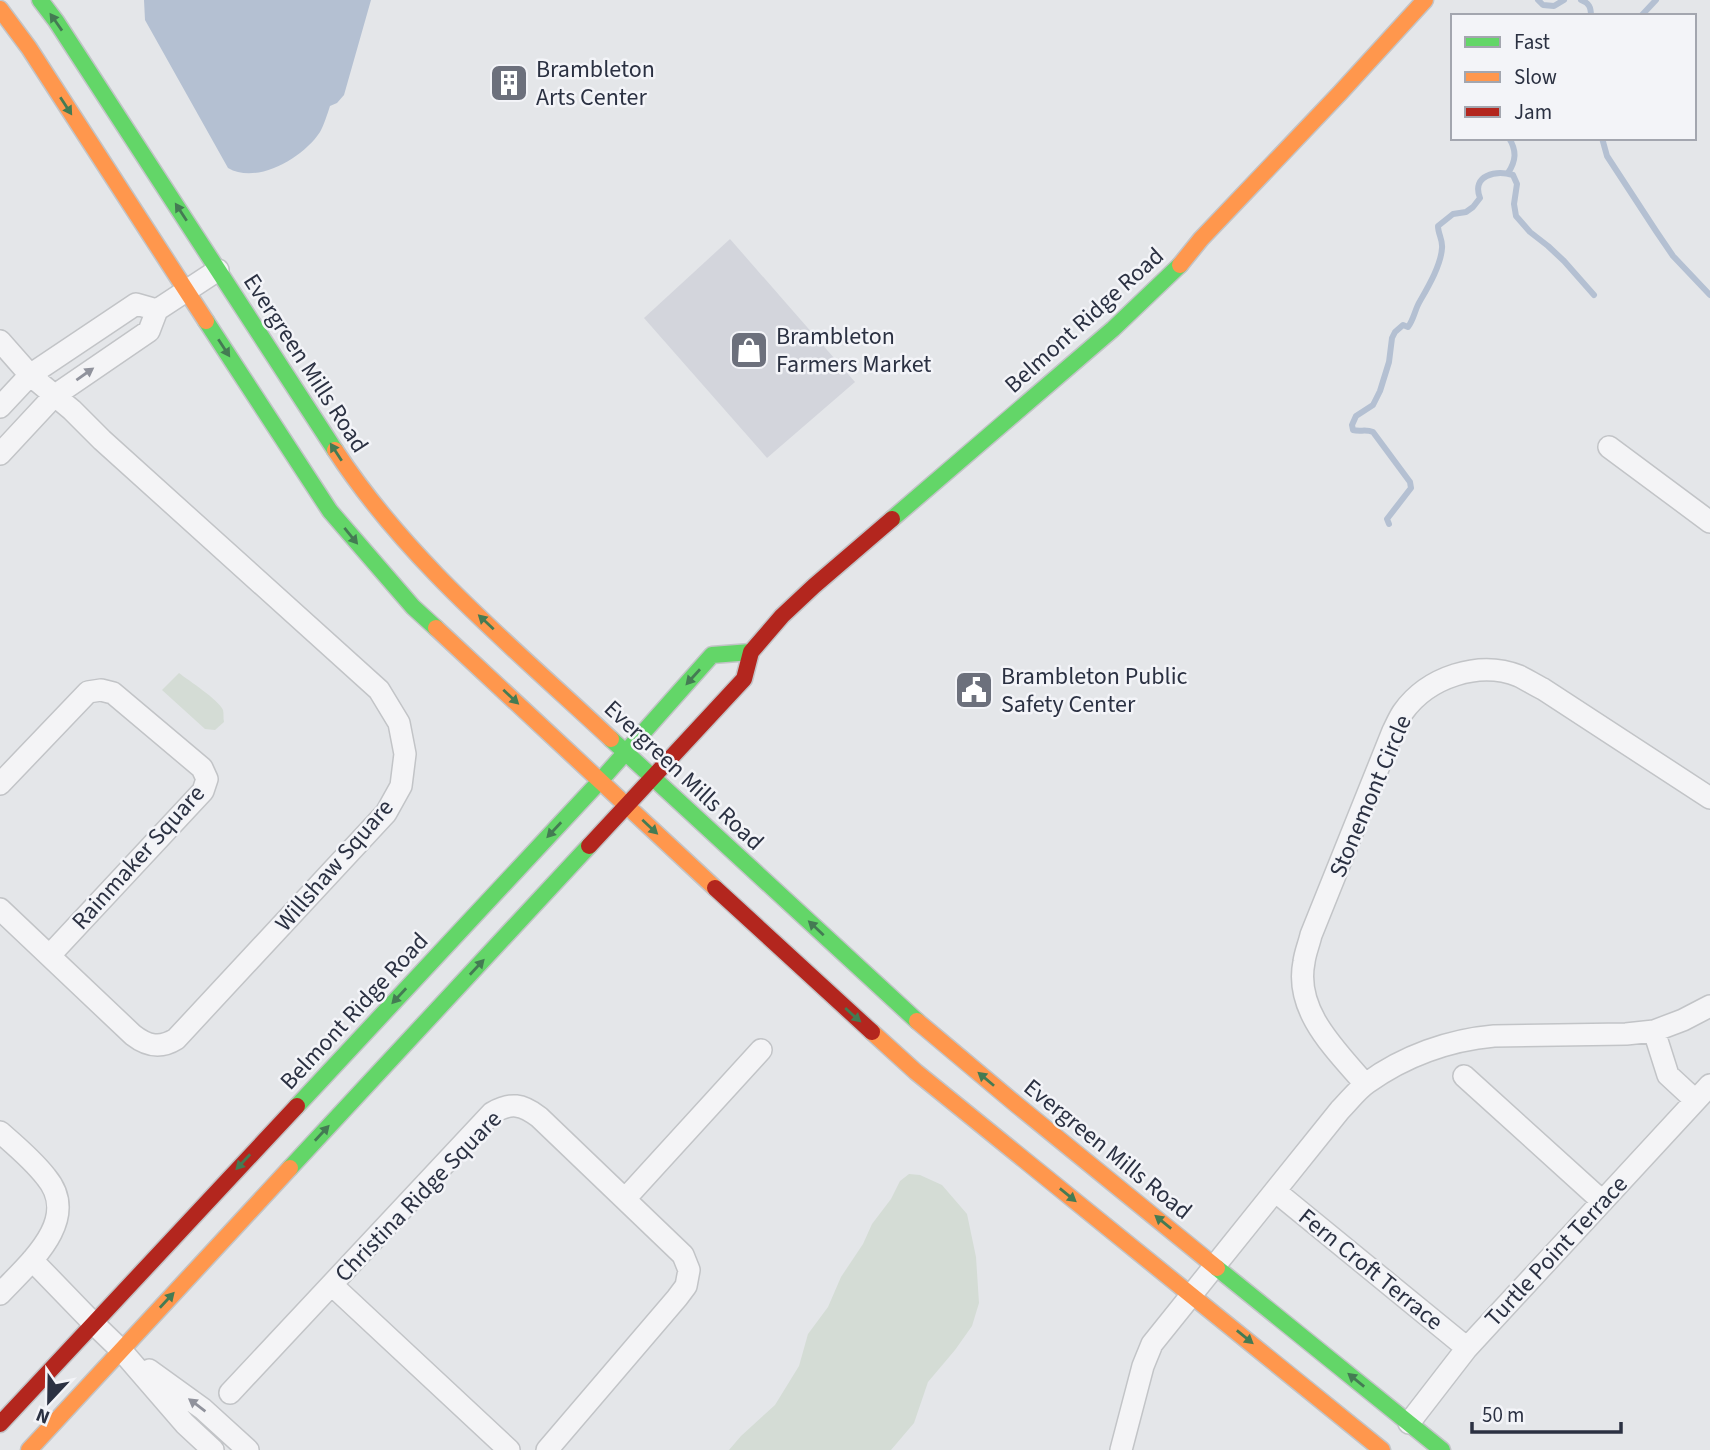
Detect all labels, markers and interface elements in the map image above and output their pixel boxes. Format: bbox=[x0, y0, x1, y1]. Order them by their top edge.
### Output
one-way arrow bbox=[49, 13, 63, 31]
legend bbox=[1451, 14, 1696, 140]
text: Fast bbox=[1514, 27, 1550, 57]
place label: Brambleton Arts Center bbox=[536, 52, 655, 115]
building icon: Brambleton Arts Center bbox=[488, 62, 530, 104]
text: Slow bbox=[1514, 62, 1557, 92]
one-way arrow bbox=[59, 96, 72, 115]
text: Jam bbox=[1514, 97, 1552, 127]
one-way arrow bbox=[175, 203, 188, 222]
street label: Belmont Ridge Road bbox=[997, 239, 1172, 402]
street label: Evergreen Mills Road bbox=[234, 267, 377, 460]
place label: Brambleton Farmers Market bbox=[776, 319, 931, 382]
shop icon: Brambleton Farmers Market bbox=[728, 329, 770, 371]
one-way arrow bbox=[217, 338, 230, 357]
one-way arrow bbox=[76, 367, 94, 381]
one-way arrow bbox=[329, 443, 343, 461]
one-way arrow bbox=[343, 528, 358, 545]
one-way arrow bbox=[478, 615, 495, 631]
place label: Brambleton Public Safety Center bbox=[1001, 659, 1188, 722]
one-way arrow bbox=[685, 668, 701, 685]
public building icon: Brambleton Public Safety Center bbox=[953, 669, 995, 711]
one-way arrow bbox=[502, 689, 519, 705]
street label: Evergreen Mills Road bbox=[596, 692, 771, 859]
street label: Stonemont Circle bbox=[1320, 709, 1421, 883]
street label: Rainmaker Square bbox=[64, 777, 213, 938]
street label: Willshaw Square bbox=[267, 791, 402, 939]
one-way arrow bbox=[641, 819, 659, 835]
one-way arrow bbox=[546, 821, 562, 839]
one-way arrow bbox=[807, 920, 825, 936]
street label: Belmont Ridge Road bbox=[272, 925, 437, 1098]
one-way arrow bbox=[469, 959, 485, 976]
one-way arrow bbox=[391, 987, 407, 1004]
one-way arrow bbox=[844, 1007, 862, 1023]
one-way arrow bbox=[977, 1071, 995, 1087]
street label: Evergreen Mills Road bbox=[1016, 1071, 1199, 1228]
street label: Christina Ridge Square bbox=[327, 1102, 510, 1290]
one-way arrow bbox=[314, 1125, 330, 1142]
one-way arrow bbox=[236, 1153, 252, 1170]
street label: Turtle Point Terrace bbox=[1477, 1168, 1636, 1335]
one-way arrow bbox=[1059, 1187, 1076, 1202]
street label: Fern Croft Terrace bbox=[1291, 1200, 1451, 1339]
one-way arrow bbox=[1154, 1215, 1172, 1230]
one-way arrow bbox=[159, 1292, 175, 1309]
one-way arrow bbox=[1235, 1330, 1253, 1345]
north arrow bbox=[14, 1366, 84, 1436]
one-way arrow bbox=[1348, 1372, 1366, 1387]
scale bar bbox=[1472, 1390, 1621, 1434]
one-way arrow bbox=[188, 1398, 206, 1412]
text: N bbox=[32, 1400, 54, 1430]
text: 50 m bbox=[1482, 1400, 1524, 1430]

